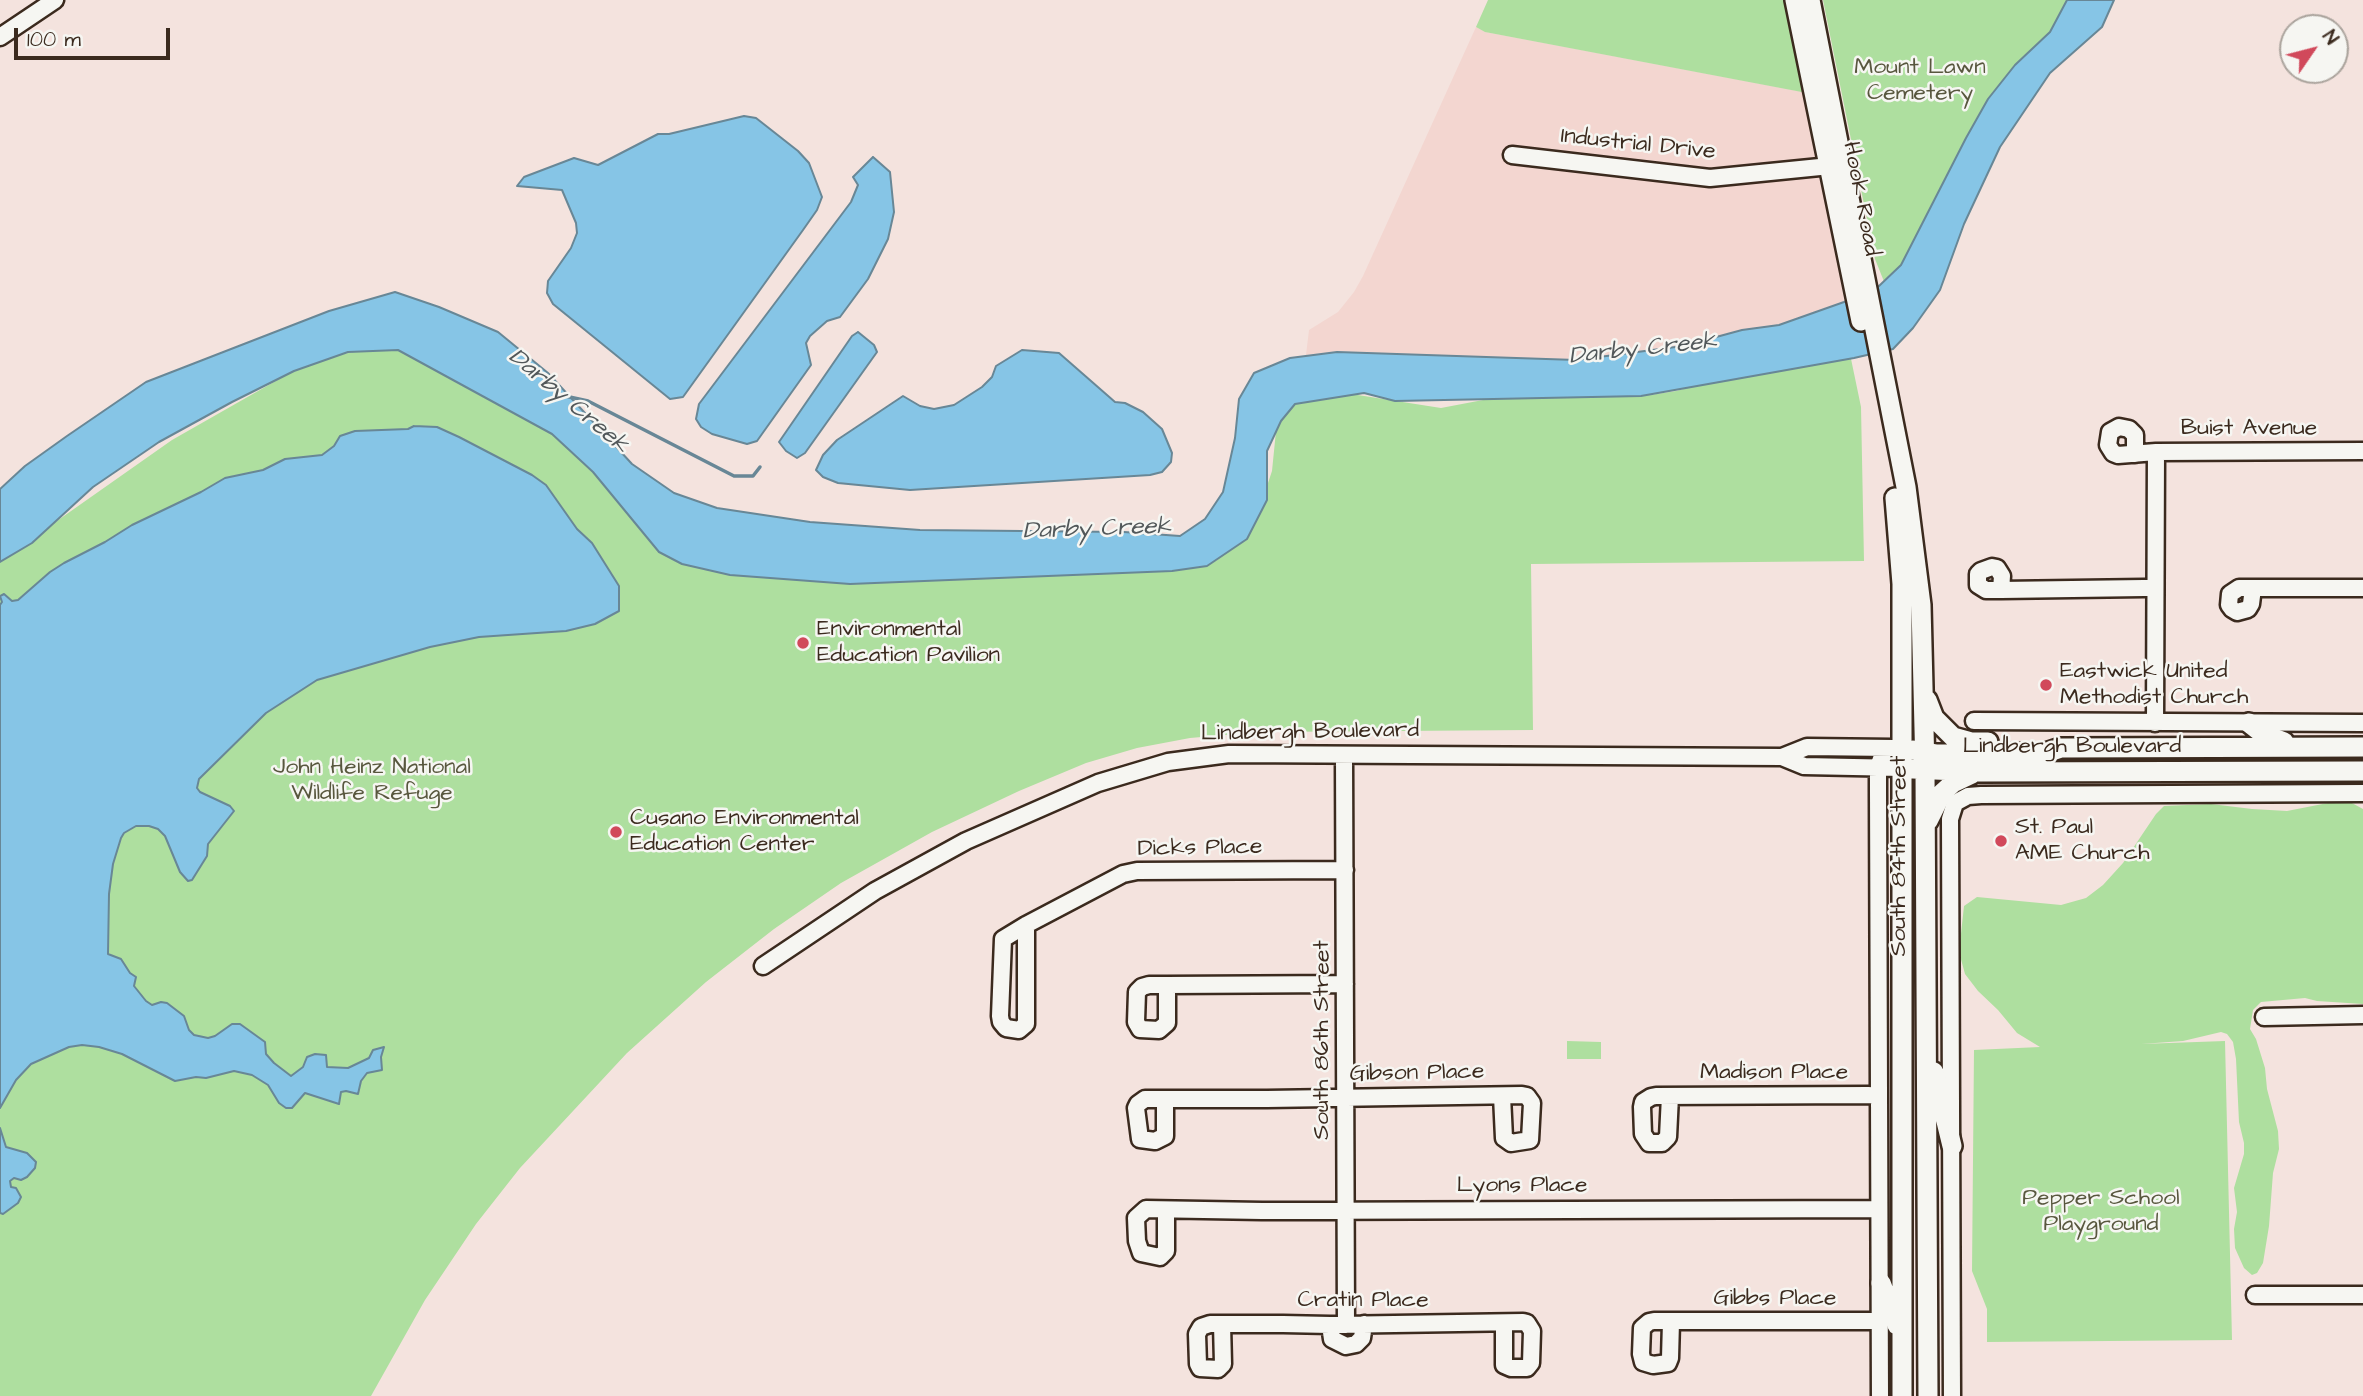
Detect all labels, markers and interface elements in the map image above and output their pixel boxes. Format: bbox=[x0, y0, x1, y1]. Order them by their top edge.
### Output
scale bar bbox=[18, 14, 173, 58]
north arrow bbox=[2279, 14, 2349, 84]
text: 100 m bbox=[27, 25, 81, 54]
text: N bbox=[2315, 25, 2344, 50]
park label: Mount Lawn Cemetery bbox=[1854, 54, 1986, 108]
street label: Industrial Drive bbox=[1559, 123, 1717, 167]
street label: Hook Road bbox=[1835, 139, 1885, 259]
water label: Darby Creek bbox=[1568, 328, 1718, 372]
water label: Darby Creek bbox=[502, 343, 634, 461]
street label: Buist Avenue bbox=[2181, 415, 2317, 443]
water label: Darby Creek bbox=[1022, 513, 1172, 547]
place label: Environmental Education Pavilion bbox=[817, 616, 1000, 670]
marker: Environmental Education Pavilion bbox=[795, 635, 811, 651]
place label: Eastwick United Methodist Church bbox=[2060, 658, 2248, 712]
marker: Eastwick United Methodist Church bbox=[2038, 677, 2054, 693]
street label: Lindbergh Boulevard bbox=[1201, 717, 1419, 749]
street label: Lindbergh Boulevard bbox=[1963, 733, 2181, 761]
park label: John Heinz National Wildlife Refuge bbox=[273, 754, 471, 808]
street label: South 84th Street bbox=[1886, 756, 1914, 956]
place label: Cusano Environmental Education Center bbox=[630, 805, 859, 859]
place label: St. Paul AME Church bbox=[2015, 814, 2150, 868]
marker: Cusano Environmental Education Center bbox=[608, 824, 624, 840]
marker: St. Paul AME Church bbox=[1993, 833, 2009, 849]
street label: Dicks Place bbox=[1137, 834, 1263, 864]
street label: South 86th Street bbox=[1309, 940, 1337, 1140]
street label: Gibson Place bbox=[1350, 1059, 1484, 1089]
street label: Madison Place bbox=[1700, 1059, 1848, 1087]
street label: Lyons Place bbox=[1457, 1172, 1587, 1200]
park label: Pepper School Playground bbox=[2022, 1185, 2180, 1239]
street label: Gibbs Place bbox=[1714, 1285, 1836, 1313]
street label: Cratin Place bbox=[1297, 1287, 1429, 1315]

